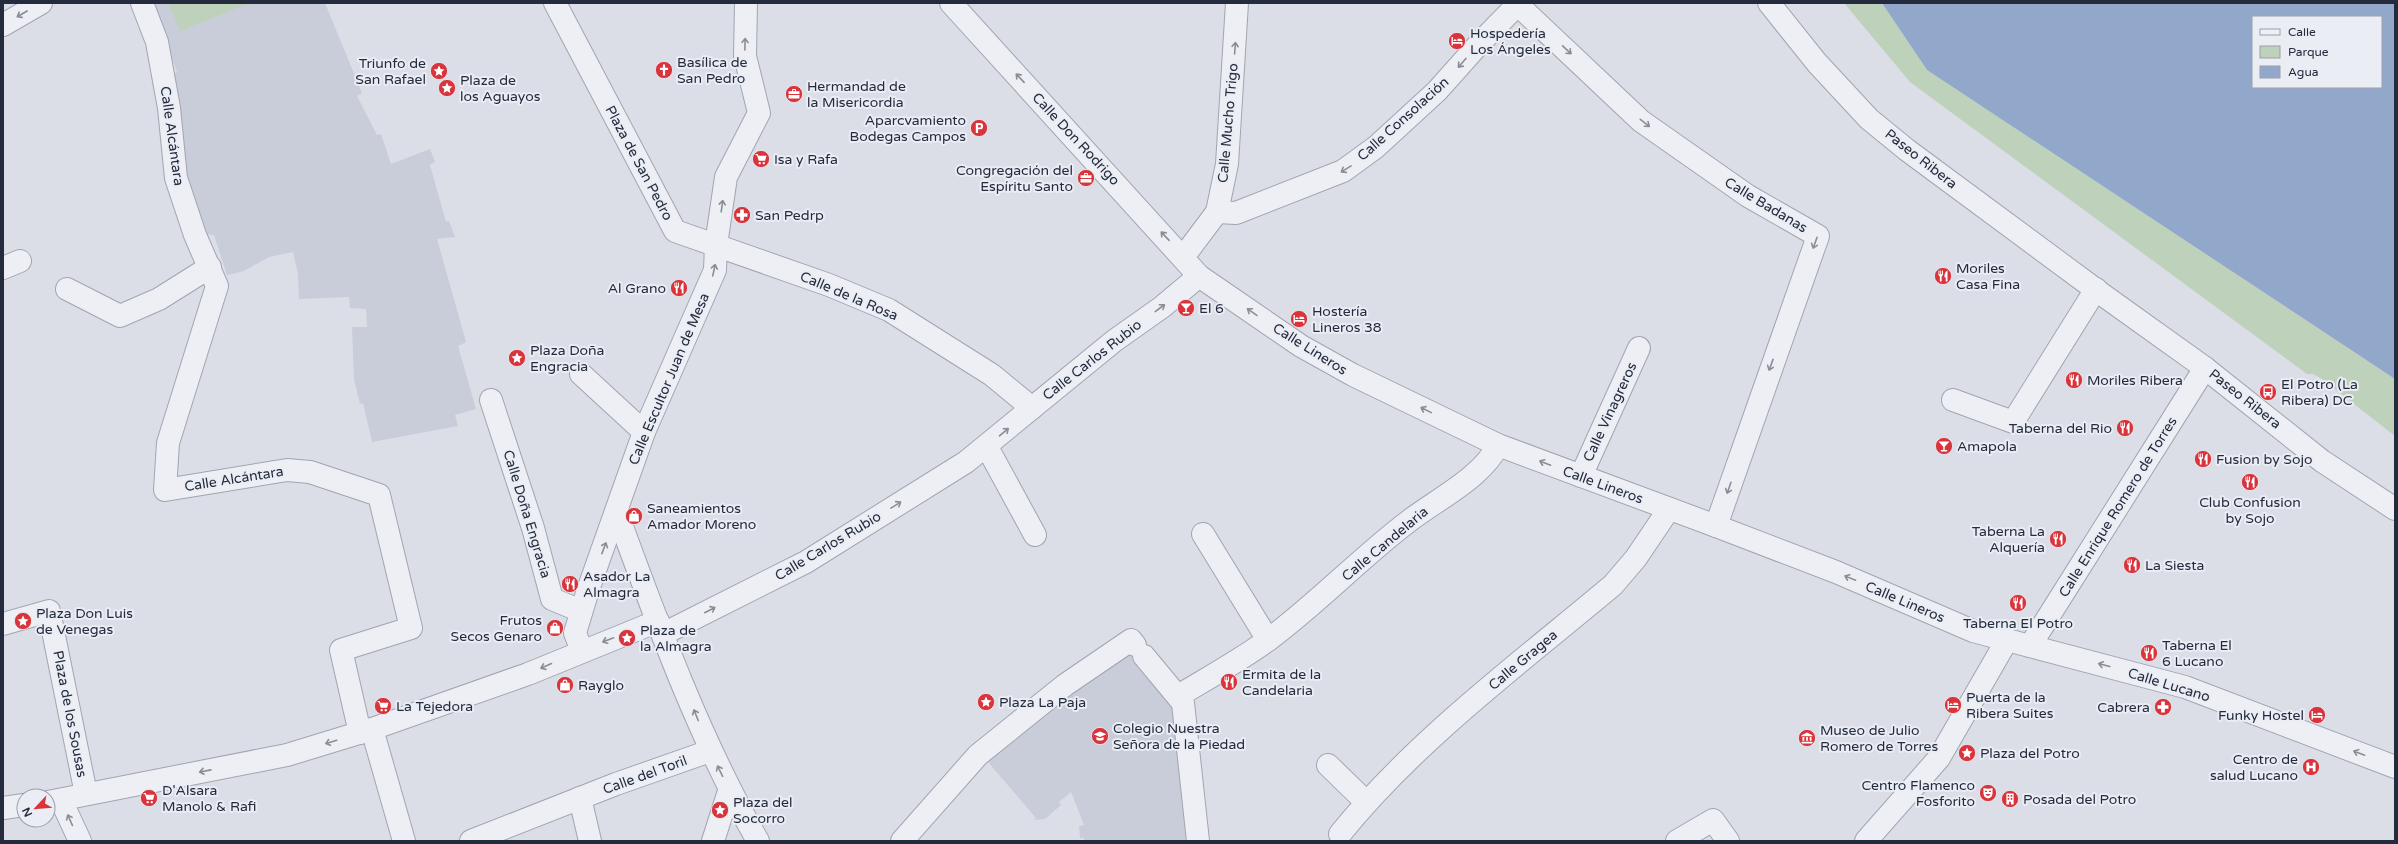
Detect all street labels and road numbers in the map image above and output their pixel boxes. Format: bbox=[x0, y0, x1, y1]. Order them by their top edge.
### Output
street label: Calle Mucho Trigo bbox=[1214, 62, 1242, 184]
street label: Calle Consolación bbox=[1354, 73, 1452, 165]
street label: Calle Alcántara bbox=[157, 85, 187, 187]
street label: Calle Don Rodrigo bbox=[1029, 89, 1123, 189]
street label: Plaza de San Pedro bbox=[601, 103, 677, 223]
street label: Paseo Ribera bbox=[1881, 125, 1961, 193]
street label: Calle Badanas bbox=[1722, 174, 1811, 237]
street label: Calle de la Rosa bbox=[798, 268, 900, 324]
street label: Calle Escultor Juan de Mesa bbox=[625, 290, 713, 468]
street label: Calle Carlos Rubio bbox=[1039, 316, 1145, 404]
street label: Calle Lineros bbox=[1270, 319, 1351, 379]
street label: Calle Vinagreros bbox=[1579, 359, 1641, 464]
street label: Paseo Ribera bbox=[2205, 365, 2285, 433]
street label: Calle Enrique Romero de Torres bbox=[2055, 413, 2181, 600]
street label: Calle Doña Engracia bbox=[499, 448, 555, 580]
street label: Calle Alcántara bbox=[183, 463, 285, 495]
street label: Calle Lineros bbox=[1560, 463, 1646, 508]
street label: Calle Candelaria bbox=[1339, 503, 1431, 585]
street label: Calle Carlos Rubio bbox=[772, 508, 884, 584]
street label: Calle Lineros bbox=[1863, 578, 1947, 626]
street label: Calle Gragea bbox=[1485, 626, 1561, 694]
street label: Plaza de los Sousas bbox=[49, 649, 91, 779]
street label: Calle Lucano bbox=[2126, 664, 2212, 706]
street label: Calle del Toril bbox=[601, 752, 689, 798]

